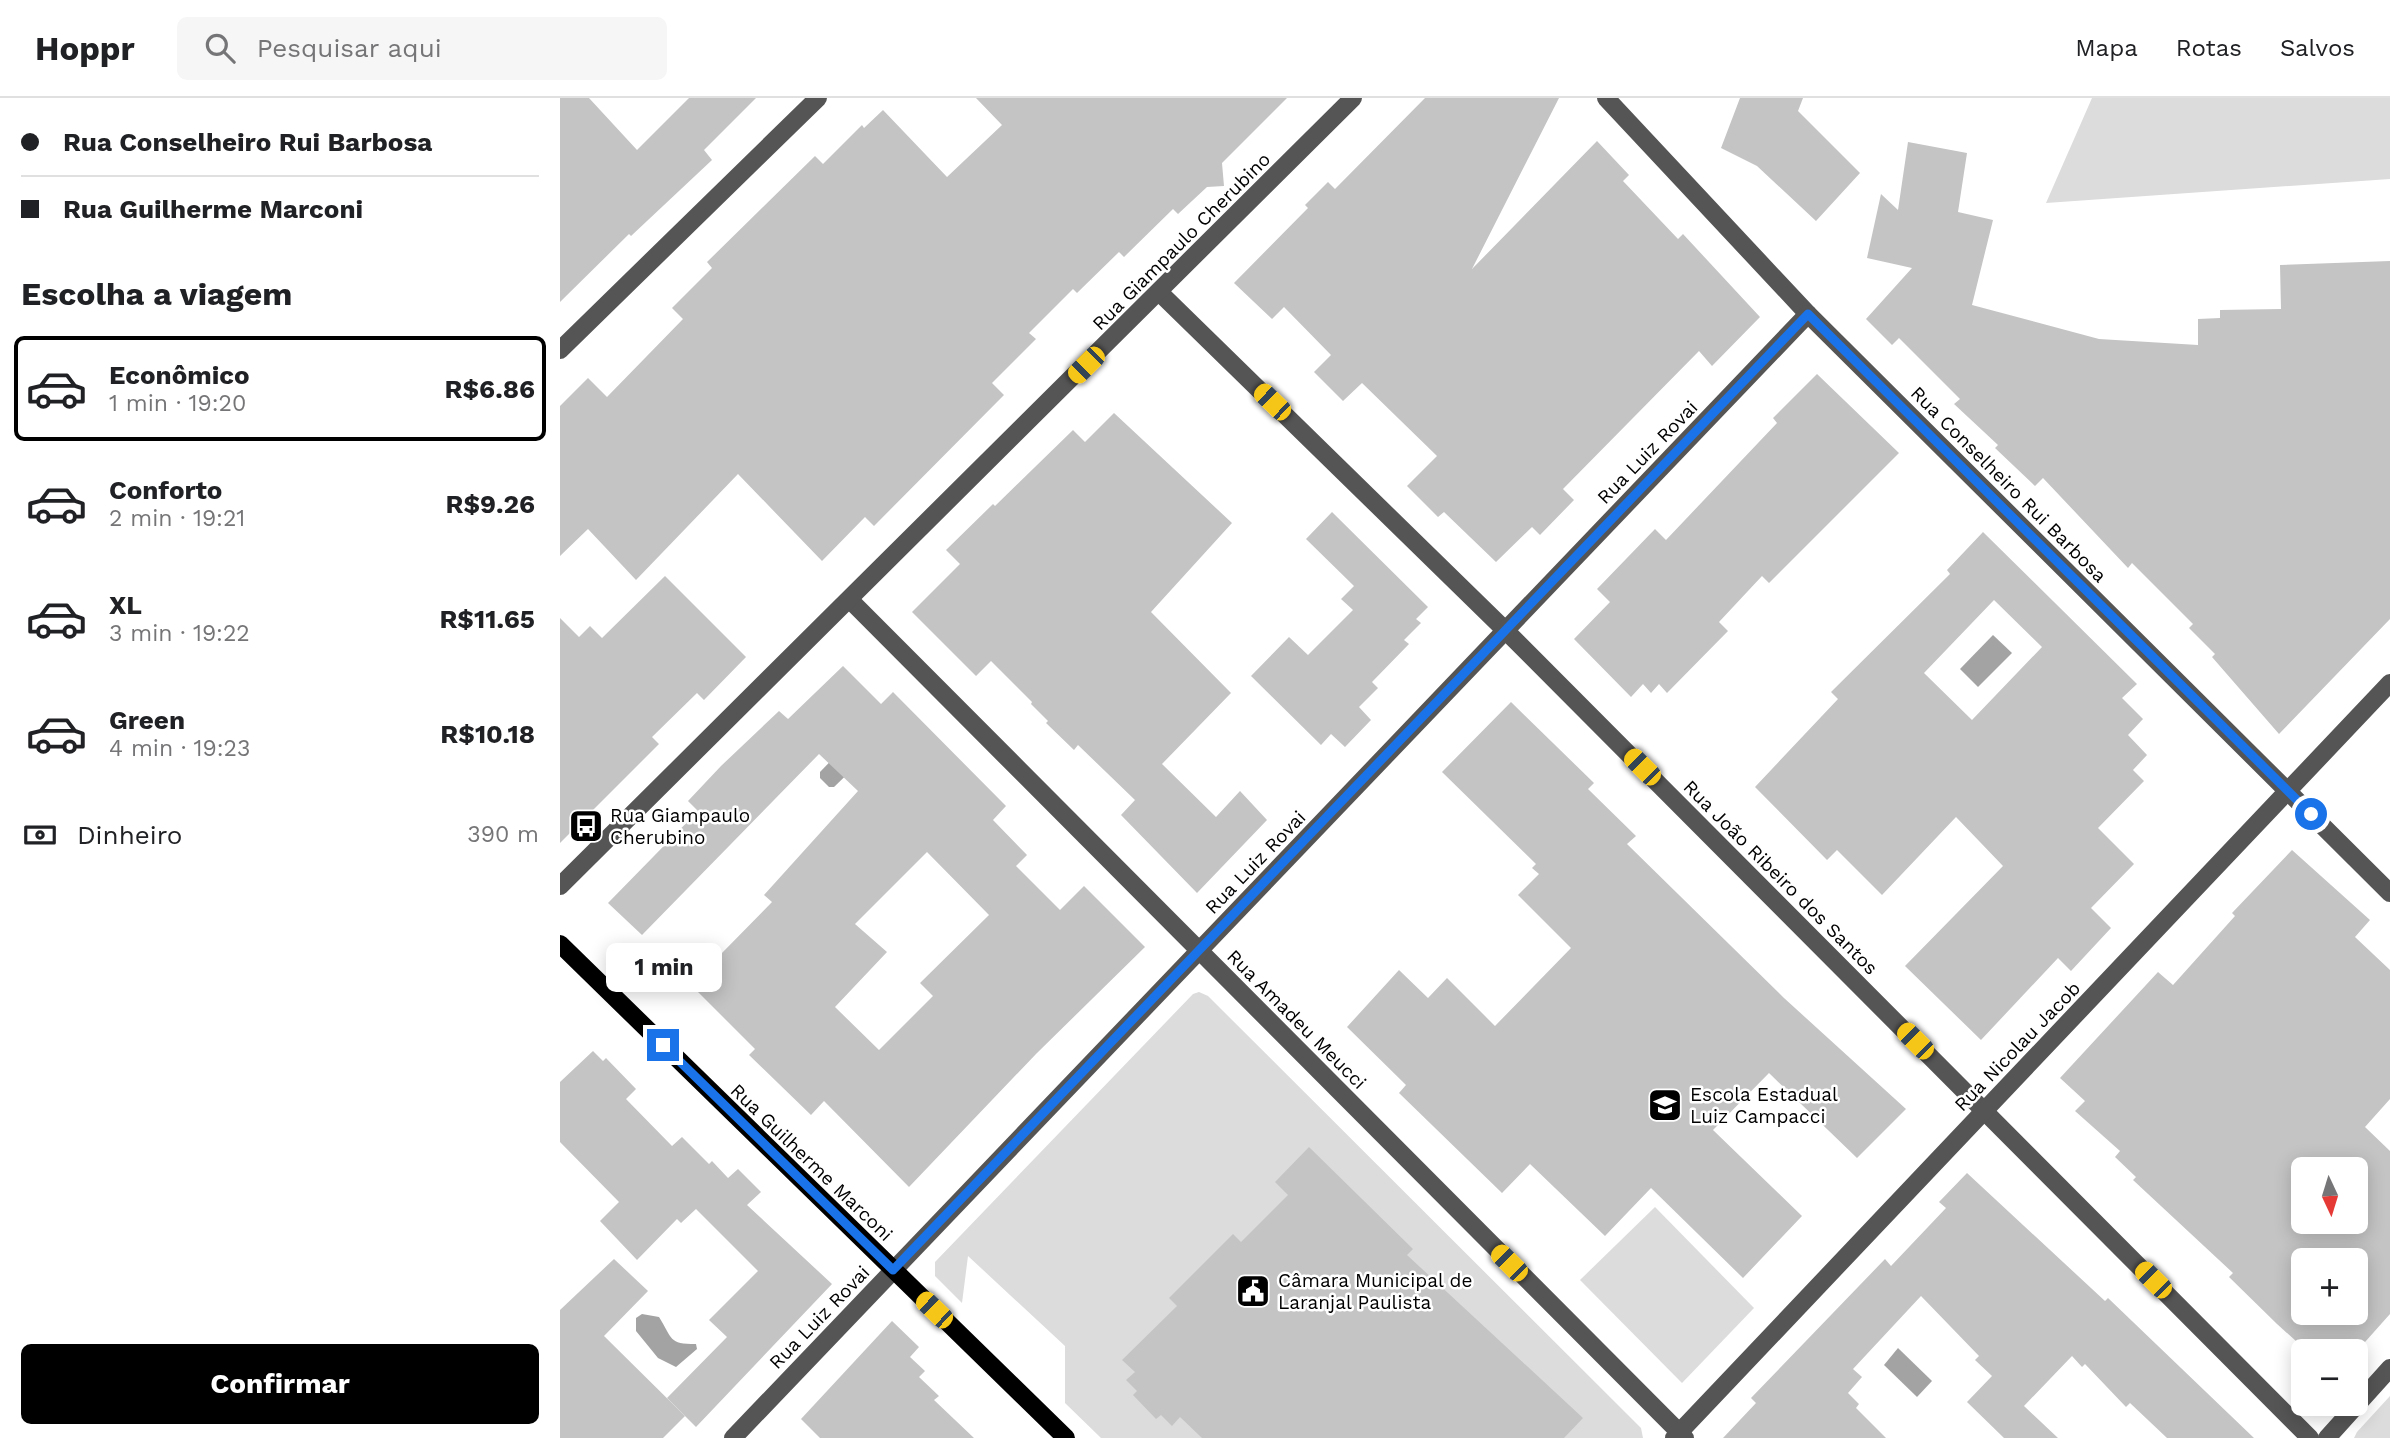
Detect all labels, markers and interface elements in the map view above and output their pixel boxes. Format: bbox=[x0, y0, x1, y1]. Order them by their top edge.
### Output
search box bbox=[177, 17, 667, 80]
text: Hoppr bbox=[35, 29, 135, 68]
icon: search bbox=[201, 29, 239, 67]
text: Pesquisar aqui bbox=[257, 33, 442, 63]
text: Mapa bbox=[2075, 34, 2138, 62]
text: Rotas bbox=[2176, 34, 2242, 62]
text: Salvos bbox=[2280, 34, 2355, 62]
text: Rua Conselheiro Rui Barbosa bbox=[63, 127, 432, 157]
street label: Rua Giampaulo Cherubino bbox=[1088, 148, 1275, 335]
text: Rua Guilherme Marconi bbox=[63, 194, 363, 224]
text: Escolha a viagem bbox=[21, 275, 292, 313]
car bbox=[1064, 343, 1109, 387]
icon: car bbox=[25, 357, 88, 420]
text: Econômico bbox=[109, 360, 250, 390]
text: R$6.86 bbox=[445, 374, 535, 404]
car bbox=[1250, 380, 1295, 424]
street label: Rua Conselheiro Rui Barbosa bbox=[1906, 382, 2112, 587]
text: 1 min · 19:20 bbox=[109, 390, 246, 417]
street label: Rua Luiz Rovai bbox=[1592, 396, 1702, 509]
icon: car bbox=[25, 472, 88, 535]
text: Conforto bbox=[109, 475, 222, 505]
text: R$9.26 bbox=[445, 489, 535, 519]
text: 2 min · 19:21 bbox=[109, 505, 245, 532]
icon: car bbox=[25, 587, 88, 650]
text: XL bbox=[109, 590, 142, 620]
text: R$11.65 bbox=[439, 604, 535, 634]
text: 3 min · 19:22 bbox=[109, 620, 250, 647]
icon: car bbox=[25, 702, 88, 765]
text: Green bbox=[109, 705, 185, 735]
text: R$10.18 bbox=[440, 719, 535, 749]
text: 4 min · 19:23 bbox=[109, 735, 250, 762]
car bbox=[1620, 745, 1665, 789]
street label: Rua João Ribeiro dos Santos bbox=[1679, 775, 1883, 979]
route start bbox=[2295, 798, 2327, 830]
place label: Rua Giampaulo Cherubino bbox=[610, 804, 750, 849]
street label: Rua Luiz Rovai bbox=[1200, 806, 1310, 919]
bus stop icon: Rua Giampaulo Cherubino bbox=[567, 807, 605, 845]
icon: cash bbox=[21, 816, 59, 854]
text: Dinheiro bbox=[77, 820, 182, 850]
text: 390 m bbox=[467, 821, 539, 848]
callout: 1 min bbox=[605, 944, 721, 992]
street label: Rua Amadeu Meucci bbox=[1222, 945, 1371, 1094]
text: 1 min bbox=[634, 954, 694, 981]
street label: Rua Nicolau Jacob bbox=[1950, 977, 2085, 1116]
car bbox=[1893, 1019, 1938, 1063]
route end bbox=[647, 1029, 679, 1061]
street label: Rua Guilherme Marconi bbox=[726, 1079, 898, 1246]
place label: Escola Estadual Luiz Campacci bbox=[1690, 1083, 1838, 1128]
school or university icon: Escola Estadual Luiz Campacci bbox=[1646, 1086, 1684, 1124]
north arrow bbox=[2291, 1157, 2368, 1234]
map controls bbox=[2291, 1157, 2368, 1416]
car bbox=[1487, 1241, 1532, 1285]
button: + bbox=[2291, 1248, 2368, 1325]
car bbox=[2131, 1258, 2176, 1302]
street label: Rua Luiz Rovai bbox=[764, 1261, 874, 1374]
place label: Câmara Municipal de Laranjal Paulista bbox=[1278, 1269, 1472, 1314]
public building icon: Câmara Municipal de Laranjal Paulista bbox=[1234, 1272, 1272, 1310]
car bbox=[912, 1288, 957, 1332]
button: − bbox=[2291, 1339, 2368, 1416]
button: Confirmar bbox=[21, 1344, 539, 1424]

